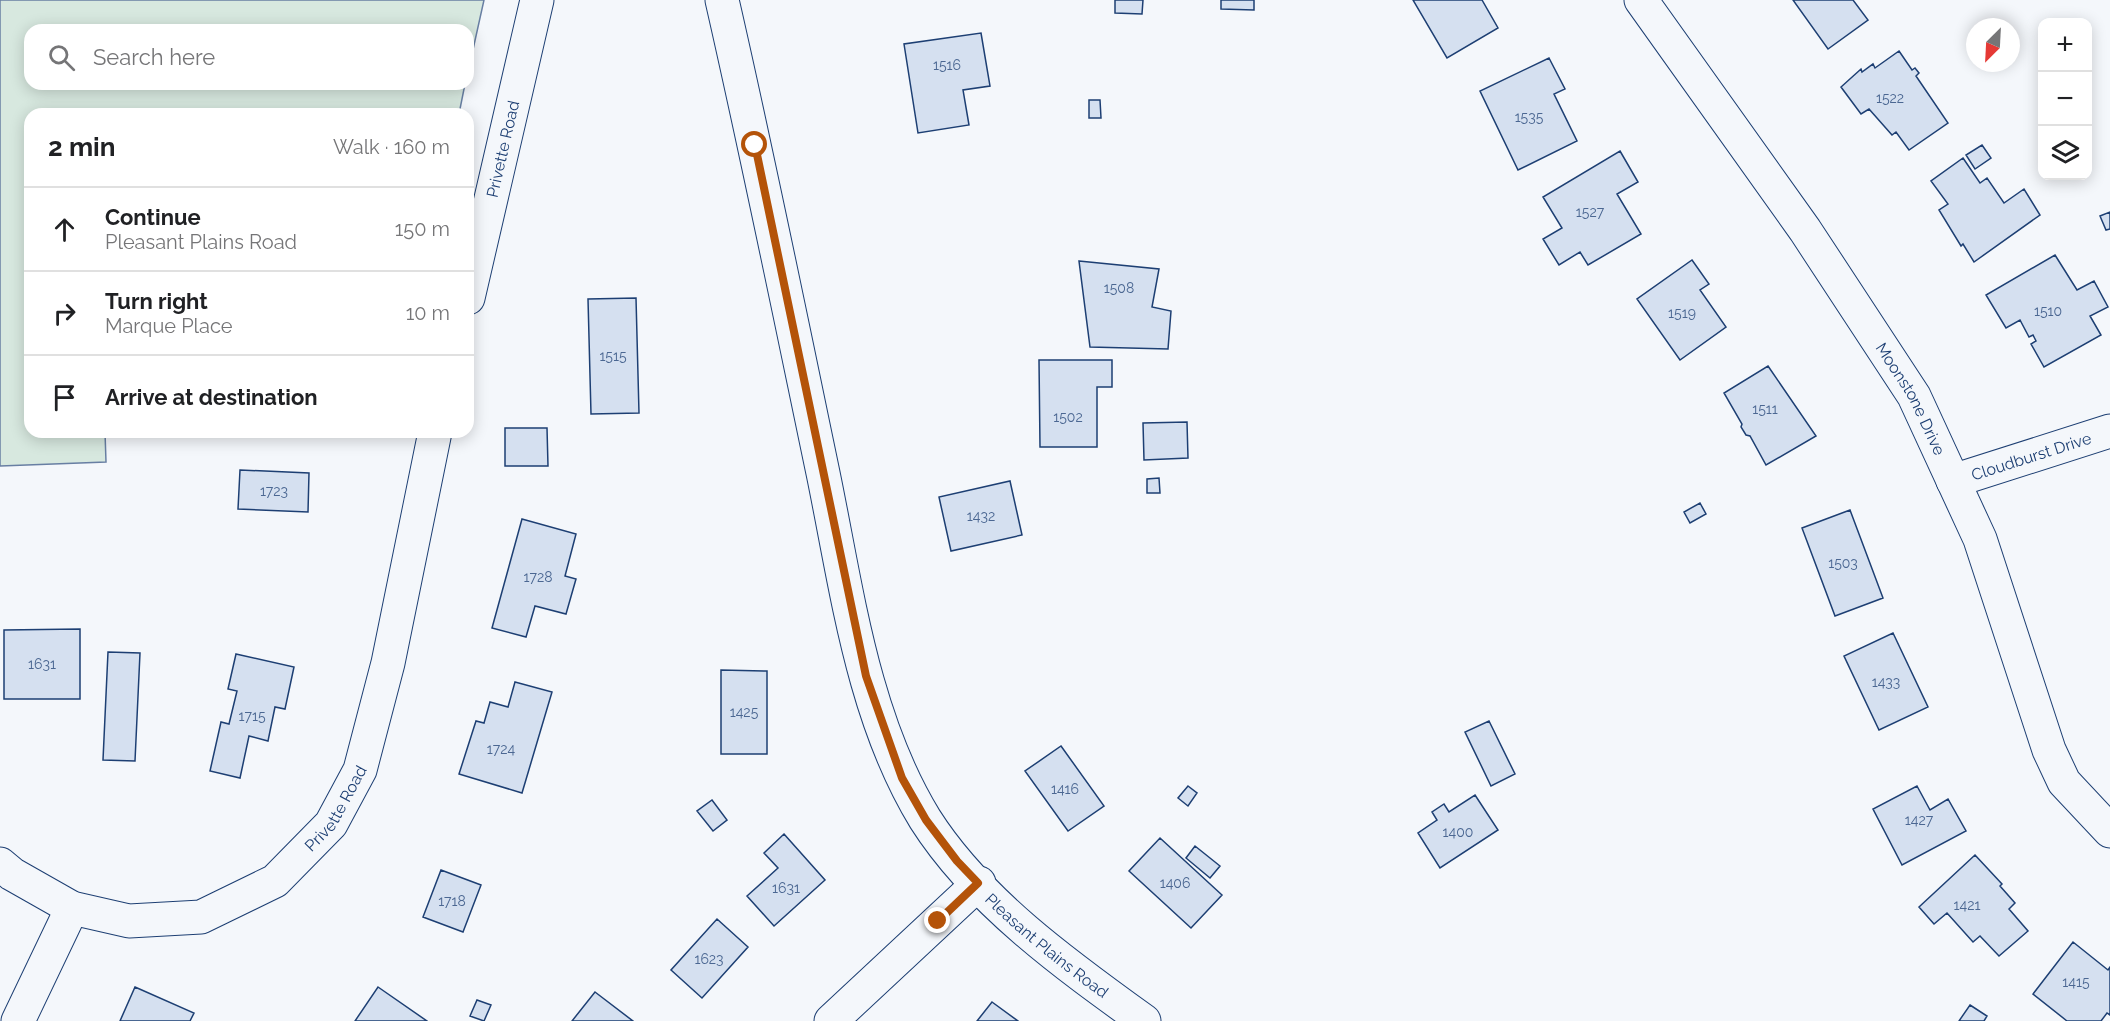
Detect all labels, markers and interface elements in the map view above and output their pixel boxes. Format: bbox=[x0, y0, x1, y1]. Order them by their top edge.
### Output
north arrow bbox=[1966, 18, 2020, 72]
map controls bbox=[2038, 18, 2092, 180]
button: + bbox=[2038, 18, 2092, 72]
search box bbox=[24, 24, 474, 90]
icon: search bbox=[45, 41, 78, 74]
text: Search here bbox=[93, 44, 215, 70]
house number: 1516 bbox=[933, 57, 961, 73]
button: − bbox=[2038, 72, 2092, 126]
house number: 1522 bbox=[1876, 90, 1904, 106]
street label: Privette Road bbox=[483, 99, 523, 200]
house number: 1535 bbox=[1515, 109, 1544, 125]
button: layers bbox=[2038, 126, 2092, 180]
route start bbox=[741, 131, 767, 157]
text: 2 min bbox=[48, 132, 115, 162]
text: Walk · 160 m bbox=[333, 135, 450, 159]
text: Continue bbox=[105, 204, 201, 230]
house number: 1527 bbox=[1576, 204, 1605, 220]
icon: ahead bbox=[48, 213, 81, 246]
text: 150 m bbox=[395, 217, 450, 241]
text: Pleasant Plains Road bbox=[105, 230, 297, 254]
house number: 1508 bbox=[1104, 280, 1134, 296]
text: Turn right bbox=[105, 288, 208, 314]
icon: right bbox=[48, 297, 81, 330]
text: 10 m bbox=[406, 301, 450, 325]
house number: 1510 bbox=[2034, 303, 2062, 319]
house number: 1519 bbox=[1668, 305, 1696, 321]
text: Marque Place bbox=[105, 314, 233, 338]
street label: Moonstone Drive bbox=[1872, 339, 1949, 458]
house number: 1515 bbox=[599, 348, 627, 364]
icon: arrive bbox=[48, 381, 81, 414]
text: Arrive at destination bbox=[105, 384, 318, 410]
house number: 1511 bbox=[1752, 401, 1778, 417]
house number: 1502 bbox=[1053, 409, 1083, 425]
street label: Cloudburst Drive bbox=[1969, 429, 2094, 485]
house number: 1723 bbox=[260, 483, 288, 499]
house number: 1432 bbox=[967, 508, 995, 524]
house number: 1503 bbox=[1828, 555, 1858, 571]
house number: 1728 bbox=[523, 569, 553, 585]
house number: 1631 bbox=[28, 656, 56, 672]
house number: 1433 bbox=[1872, 674, 1900, 690]
house number: 1425 bbox=[730, 704, 759, 720]
house number: 1715 bbox=[238, 708, 266, 724]
house number: 1724 bbox=[487, 741, 516, 757]
street label: Privette Road bbox=[301, 762, 371, 855]
house number: 1416 bbox=[1051, 781, 1079, 797]
house number: 1427 bbox=[1905, 812, 1934, 828]
house number: 1400 bbox=[1443, 824, 1473, 840]
house number: 1406 bbox=[1160, 875, 1190, 891]
house number: 1631 bbox=[772, 880, 800, 896]
street label: Pleasant Plains Road bbox=[981, 889, 1112, 1002]
house number: 1718 bbox=[438, 893, 466, 909]
house number: 1421 bbox=[1954, 897, 1980, 913]
route end bbox=[924, 907, 950, 933]
house number: 1623 bbox=[694, 951, 724, 967]
house number: 1415 bbox=[2062, 974, 2090, 990]

